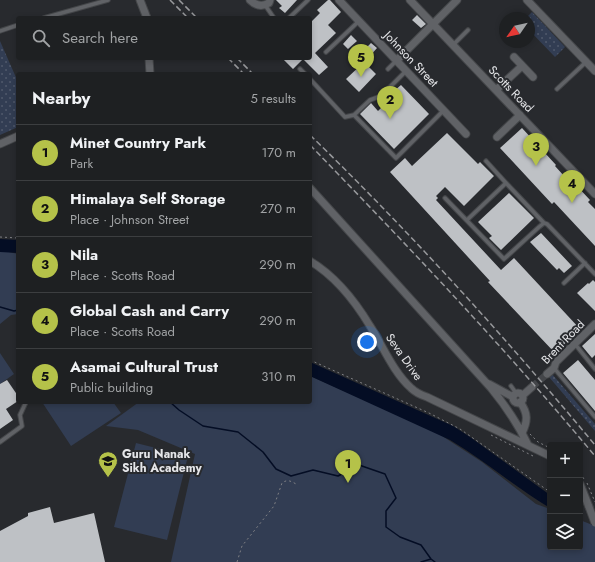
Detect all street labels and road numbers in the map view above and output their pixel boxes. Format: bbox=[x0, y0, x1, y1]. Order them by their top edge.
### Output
street label: Johnson Street bbox=[378, 25, 443, 91]
street label: Scotts Road bbox=[484, 62, 538, 116]
street label: Brent Road bbox=[537, 316, 589, 368]
street label: Seva Drive bbox=[381, 330, 427, 384]

